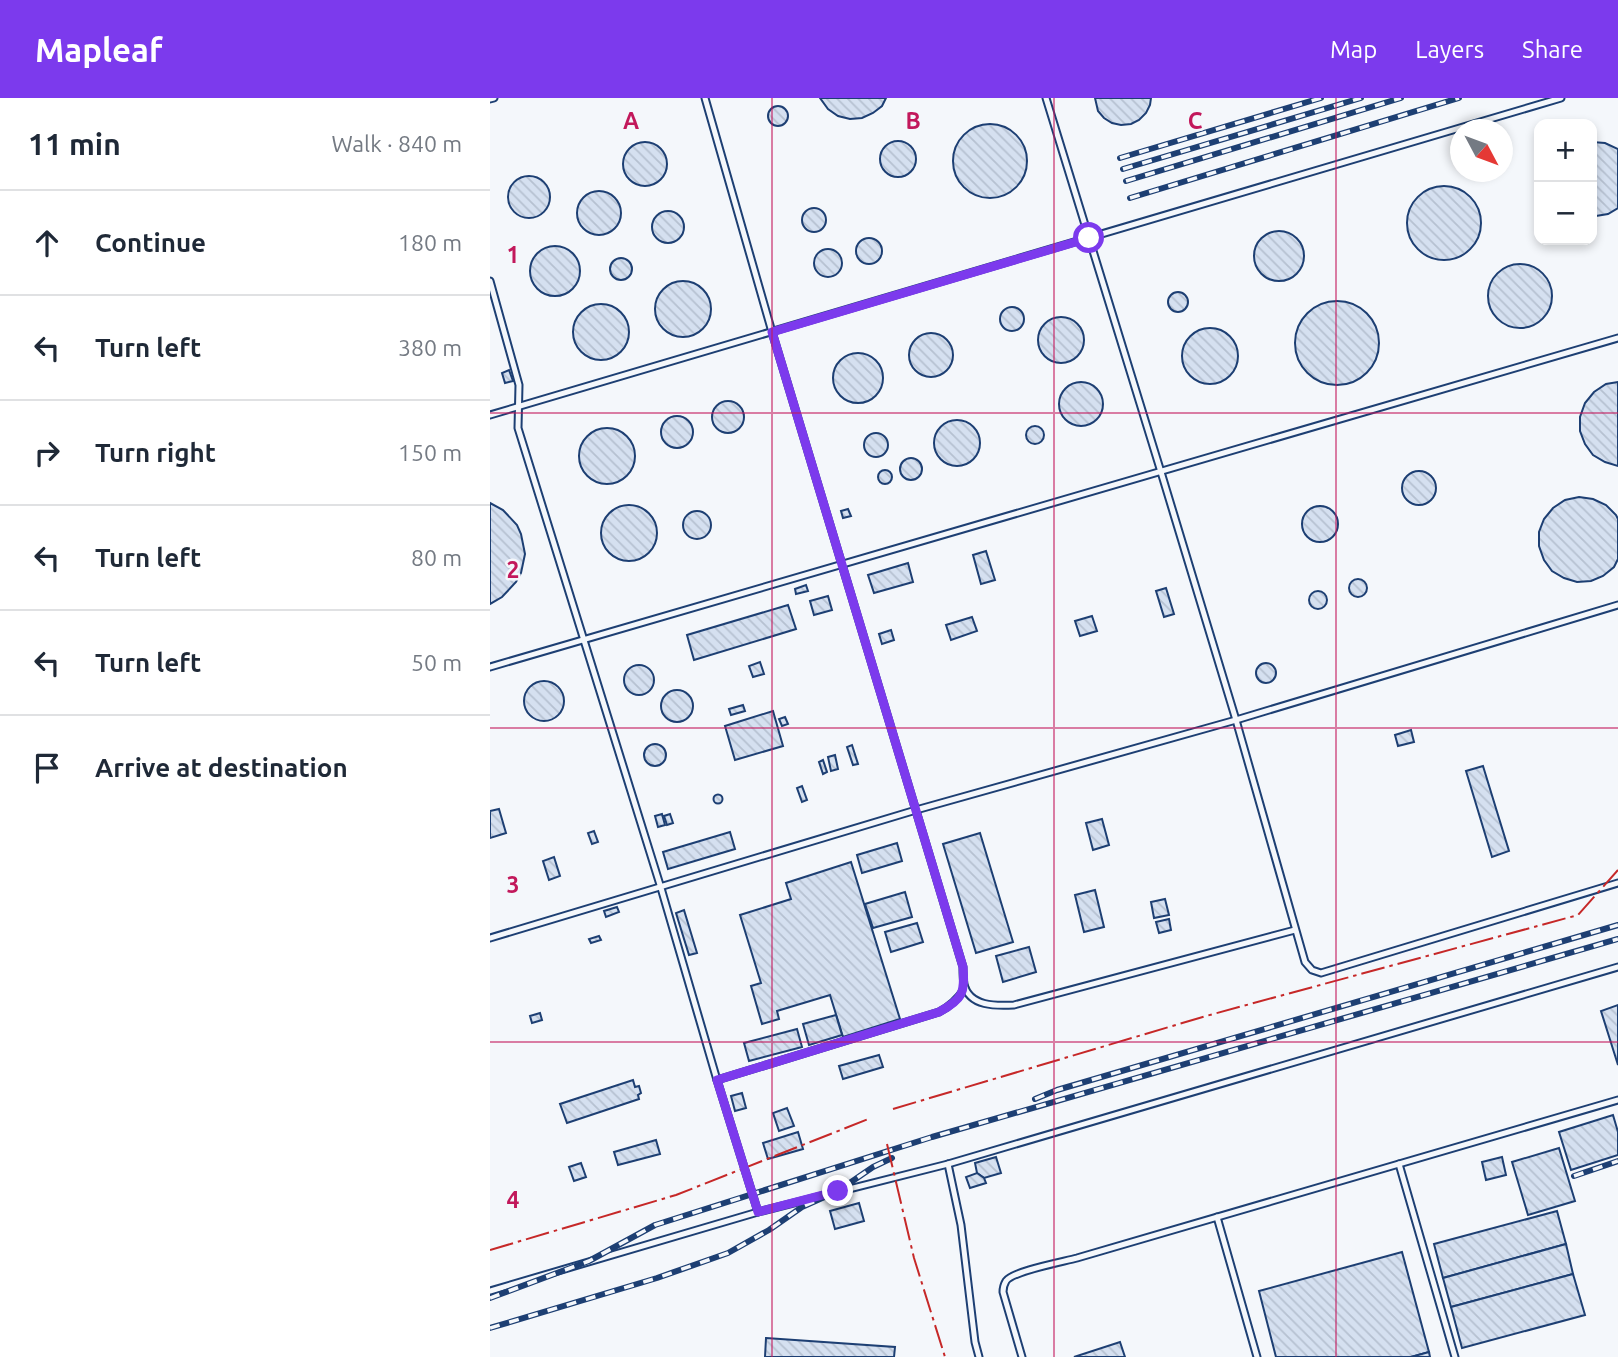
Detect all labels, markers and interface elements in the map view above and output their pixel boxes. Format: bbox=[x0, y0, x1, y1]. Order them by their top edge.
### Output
text: Mapleaf bbox=[35, 31, 163, 68]
text: Map bbox=[1330, 36, 1377, 63]
text: Layers bbox=[1415, 36, 1484, 63]
text: Share bbox=[1522, 36, 1583, 63]
text: A bbox=[623, 108, 639, 133]
text: B bbox=[905, 108, 921, 133]
text: C bbox=[1188, 108, 1203, 133]
north arrow bbox=[1450, 119, 1513, 182]
map controls bbox=[1534, 119, 1597, 245]
button: + bbox=[1534, 119, 1597, 182]
text: 11 min bbox=[28, 127, 121, 161]
text: Walk · 840 m bbox=[331, 131, 462, 156]
button: − bbox=[1534, 182, 1597, 245]
route start bbox=[1073, 222, 1104, 253]
icon: ahead bbox=[28, 224, 66, 262]
text: Continue bbox=[95, 228, 206, 257]
text: 180 m bbox=[398, 230, 462, 255]
text: 1 bbox=[507, 242, 519, 267]
icon: left bbox=[28, 329, 66, 367]
text: Turn left bbox=[95, 333, 201, 362]
text: 380 m bbox=[398, 335, 462, 360]
icon: right bbox=[28, 434, 66, 472]
text: Turn right bbox=[95, 438, 216, 467]
text: 150 m bbox=[398, 440, 462, 465]
icon: left bbox=[28, 539, 66, 577]
text: Turn left bbox=[95, 543, 201, 572]
text: 80 m bbox=[411, 545, 462, 570]
text: 2 bbox=[507, 557, 519, 582]
icon: left bbox=[28, 644, 66, 682]
text: Turn left bbox=[95, 648, 201, 677]
text: 50 m bbox=[411, 650, 462, 675]
icon: arrive bbox=[28, 749, 66, 787]
text: Arrive at destination bbox=[95, 753, 348, 782]
text: 3 bbox=[507, 872, 519, 897]
route end bbox=[822, 1175, 853, 1206]
text: 4 bbox=[507, 1187, 520, 1212]

